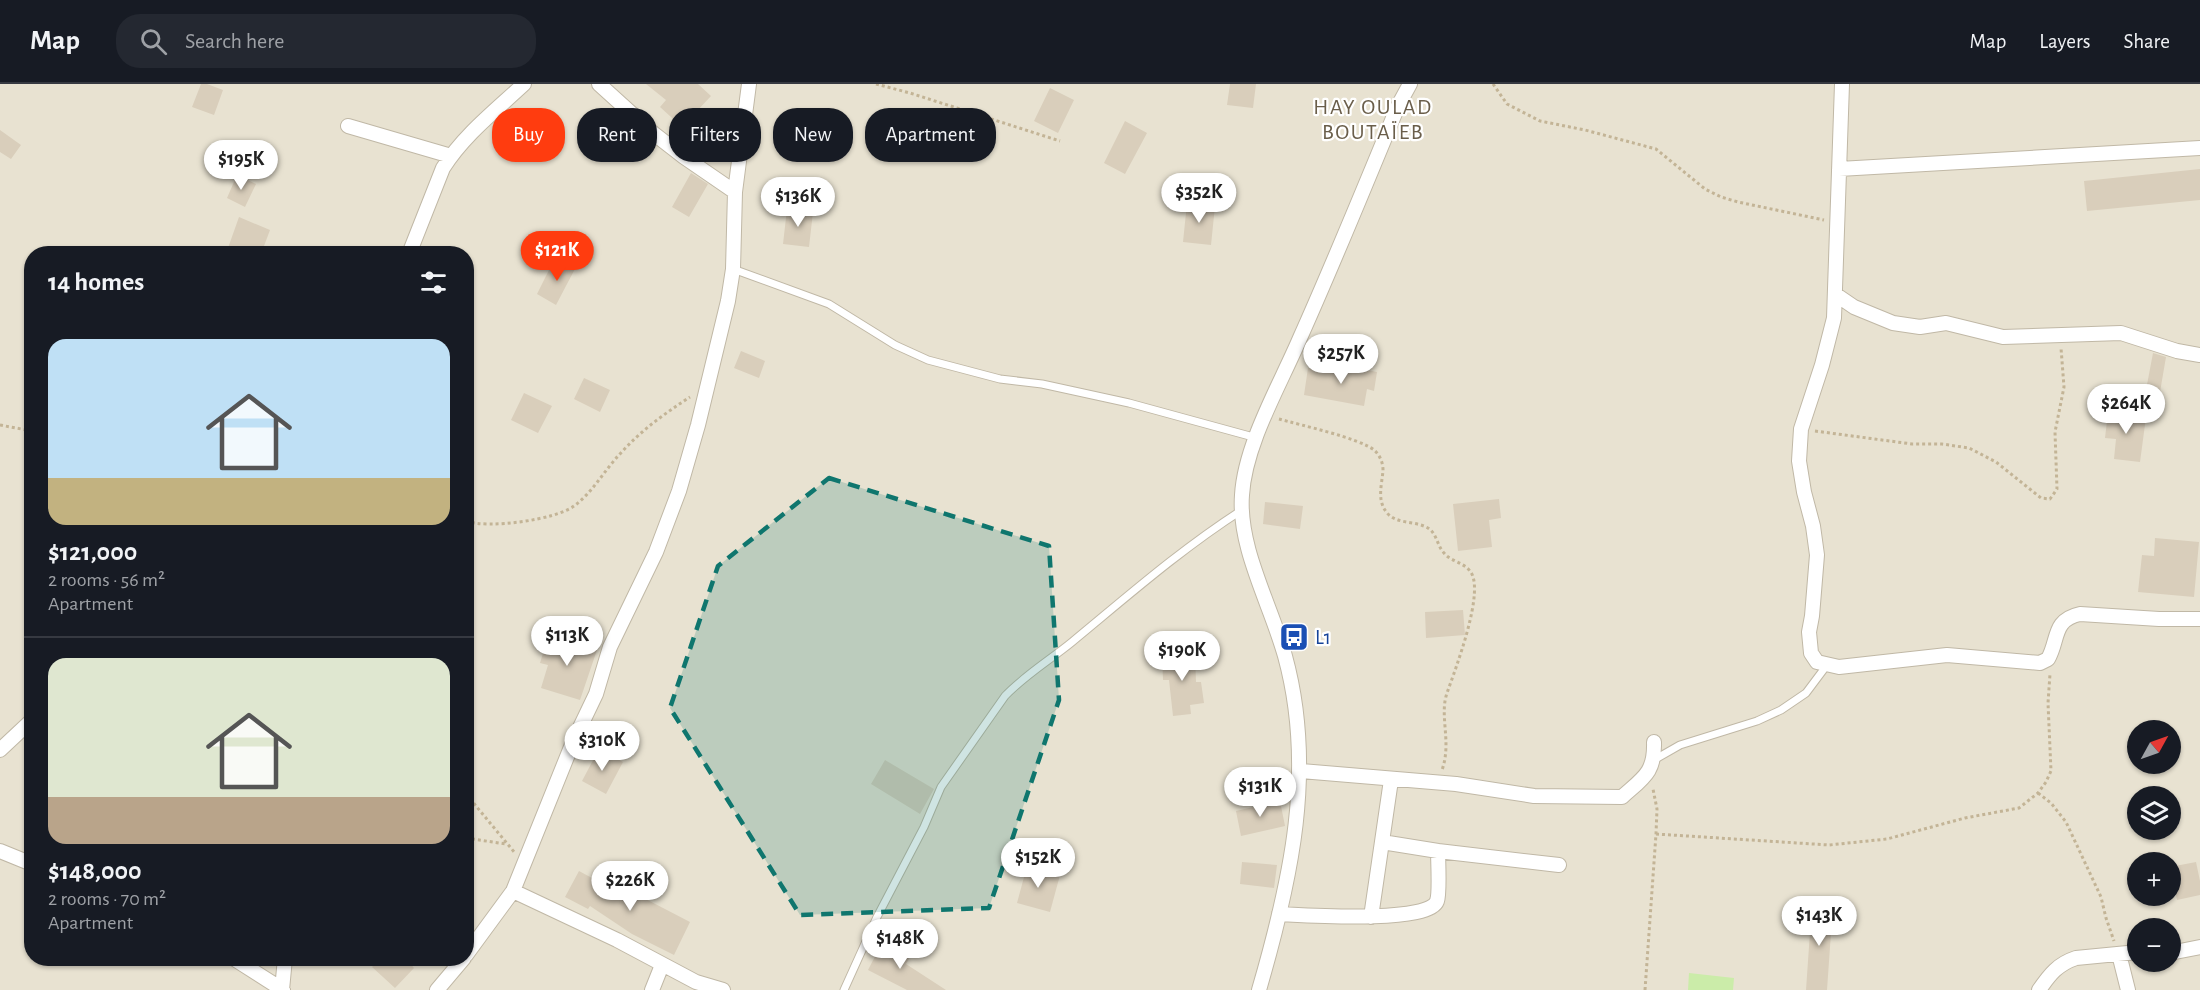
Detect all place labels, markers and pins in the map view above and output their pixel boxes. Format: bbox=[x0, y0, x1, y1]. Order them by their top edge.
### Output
pin: $195K bbox=[199, 140, 283, 191]
pin: $352K bbox=[1157, 173, 1241, 224]
pin: $136K bbox=[756, 177, 840, 228]
pin: $121K bbox=[515, 231, 599, 282]
pin: $257K bbox=[1299, 334, 1383, 385]
pin: $264K bbox=[2084, 384, 2168, 435]
pin: $113K bbox=[525, 616, 609, 667]
bus stop icon: L1 bbox=[1278, 621, 1310, 653]
place label: L1 bbox=[1315, 627, 1331, 648]
pin: $190K bbox=[1140, 631, 1224, 682]
pin: $310K bbox=[560, 721, 644, 772]
pin: $131K bbox=[1218, 767, 1302, 818]
pin: $152K bbox=[996, 838, 1080, 889]
pin: $226K bbox=[588, 861, 672, 912]
pin: $143K bbox=[1777, 896, 1861, 947]
pin: $148K bbox=[858, 919, 942, 970]

